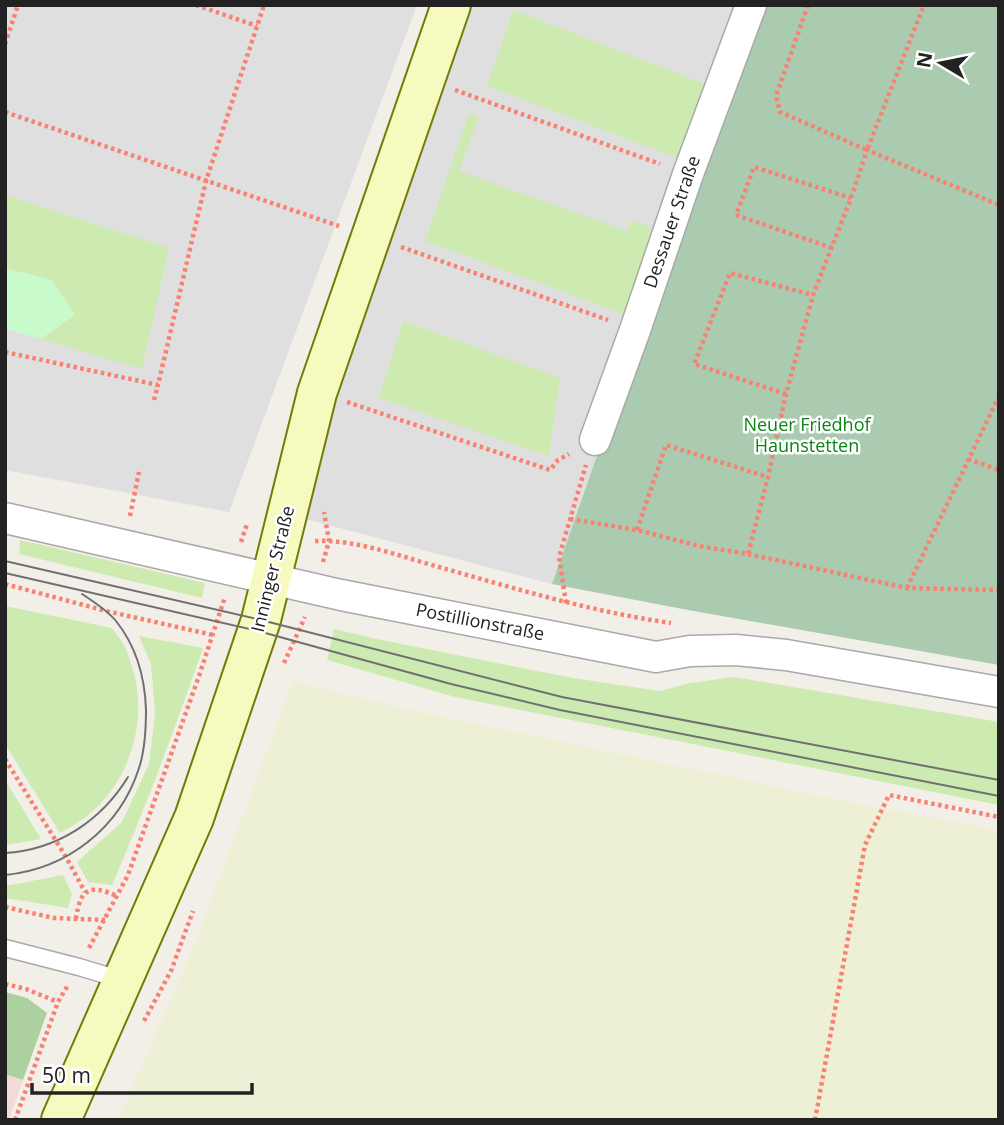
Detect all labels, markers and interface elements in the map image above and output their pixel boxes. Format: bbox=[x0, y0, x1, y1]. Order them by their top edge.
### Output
north arrow bbox=[906, 28, 976, 98]
text: N bbox=[910, 50, 938, 70]
street label: Dessauer Straße bbox=[637, 152, 705, 291]
park label: Neuer Friedhof Haunstetten bbox=[743, 412, 871, 457]
street label: Inninger Straße bbox=[245, 503, 299, 635]
street label: Postillionstraße bbox=[414, 597, 546, 645]
scale bar bbox=[32, 1052, 252, 1096]
text: 50 m bbox=[42, 1061, 91, 1089]

